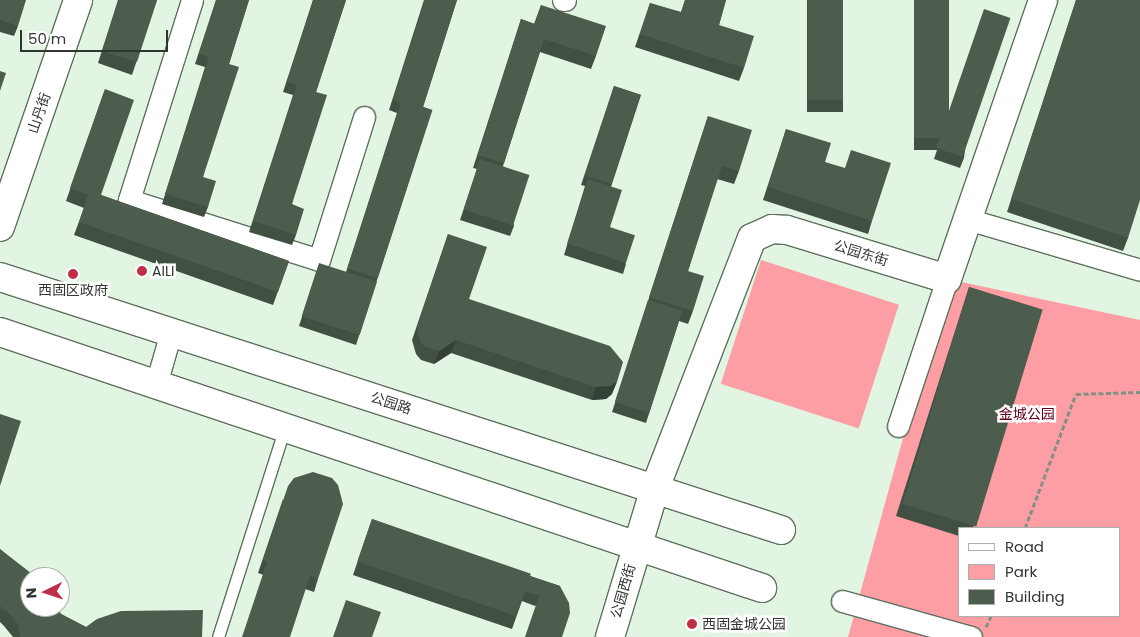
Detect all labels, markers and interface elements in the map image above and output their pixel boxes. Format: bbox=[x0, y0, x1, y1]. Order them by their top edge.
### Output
scale bar bbox=[22, 20, 170, 52]
text: 50 m bbox=[28, 28, 66, 49]
street label: 山丹街 bbox=[24, 90, 54, 136]
street label: 公园东街 bbox=[832, 237, 890, 269]
place label: AILI bbox=[152, 263, 174, 279]
marker: AILI bbox=[136, 265, 148, 277]
marker: 西固区政府 bbox=[67, 268, 79, 280]
place label: 西固区政府 bbox=[38, 282, 108, 298]
street label: 公园路 bbox=[368, 389, 414, 417]
park label: 金城公园 bbox=[999, 406, 1055, 422]
legend bbox=[958, 527, 1120, 617]
text: Road bbox=[1005, 536, 1044, 557]
text: Park bbox=[1005, 561, 1037, 582]
street label: 公园西街 bbox=[607, 562, 639, 620]
north arrow bbox=[20, 567, 70, 617]
text: Building bbox=[1005, 586, 1065, 607]
text: N bbox=[21, 587, 41, 599]
place label: 西固金城公园 bbox=[702, 616, 786, 632]
marker: 西固金城公园 bbox=[686, 618, 698, 630]

